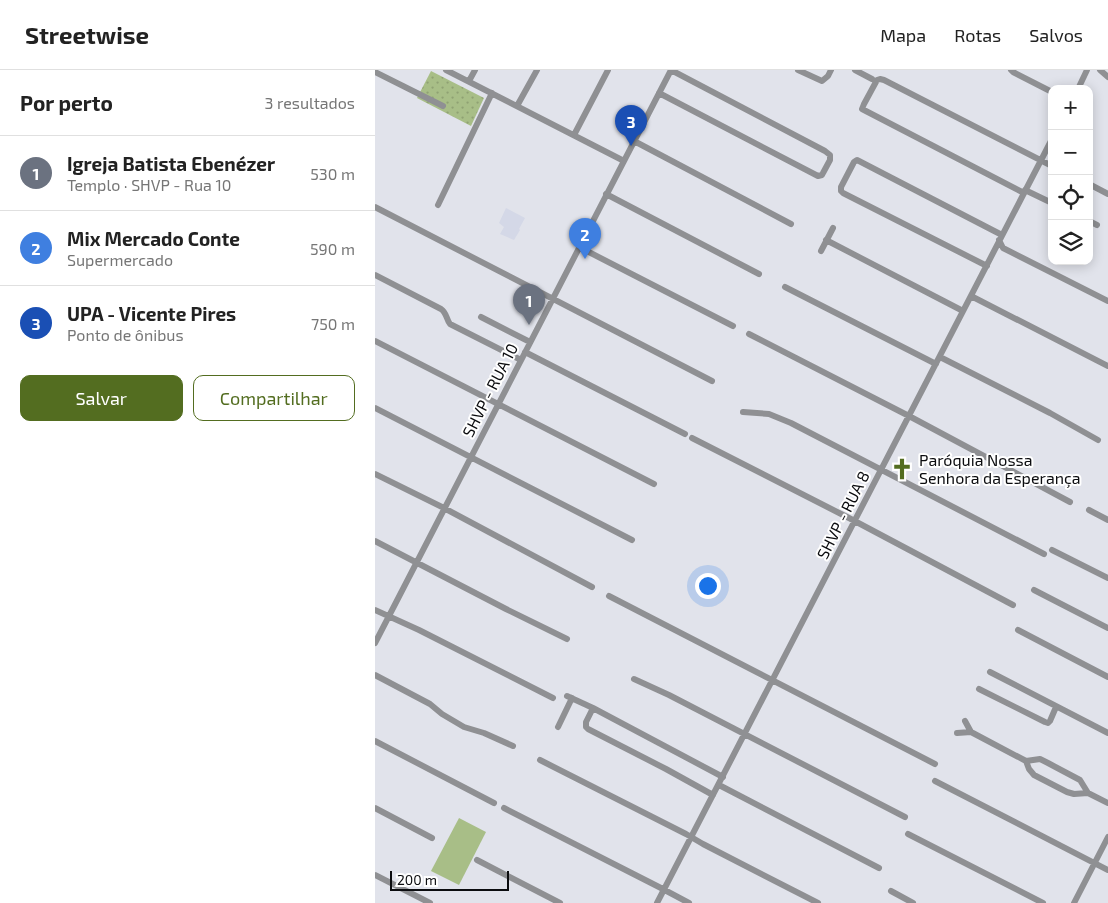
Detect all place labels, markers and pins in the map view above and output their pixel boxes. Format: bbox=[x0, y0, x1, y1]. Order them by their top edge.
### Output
pin: 3 bbox=[615, 105, 647, 146]
pin: 2 bbox=[569, 218, 601, 259]
pin: 1 bbox=[513, 284, 545, 325]
place label: Paróquia Nossa Senhora da Esperança bbox=[919, 450, 1081, 488]
church icon: Paróquia Nossa Senhora da Esperança bbox=[889, 456, 915, 482]

